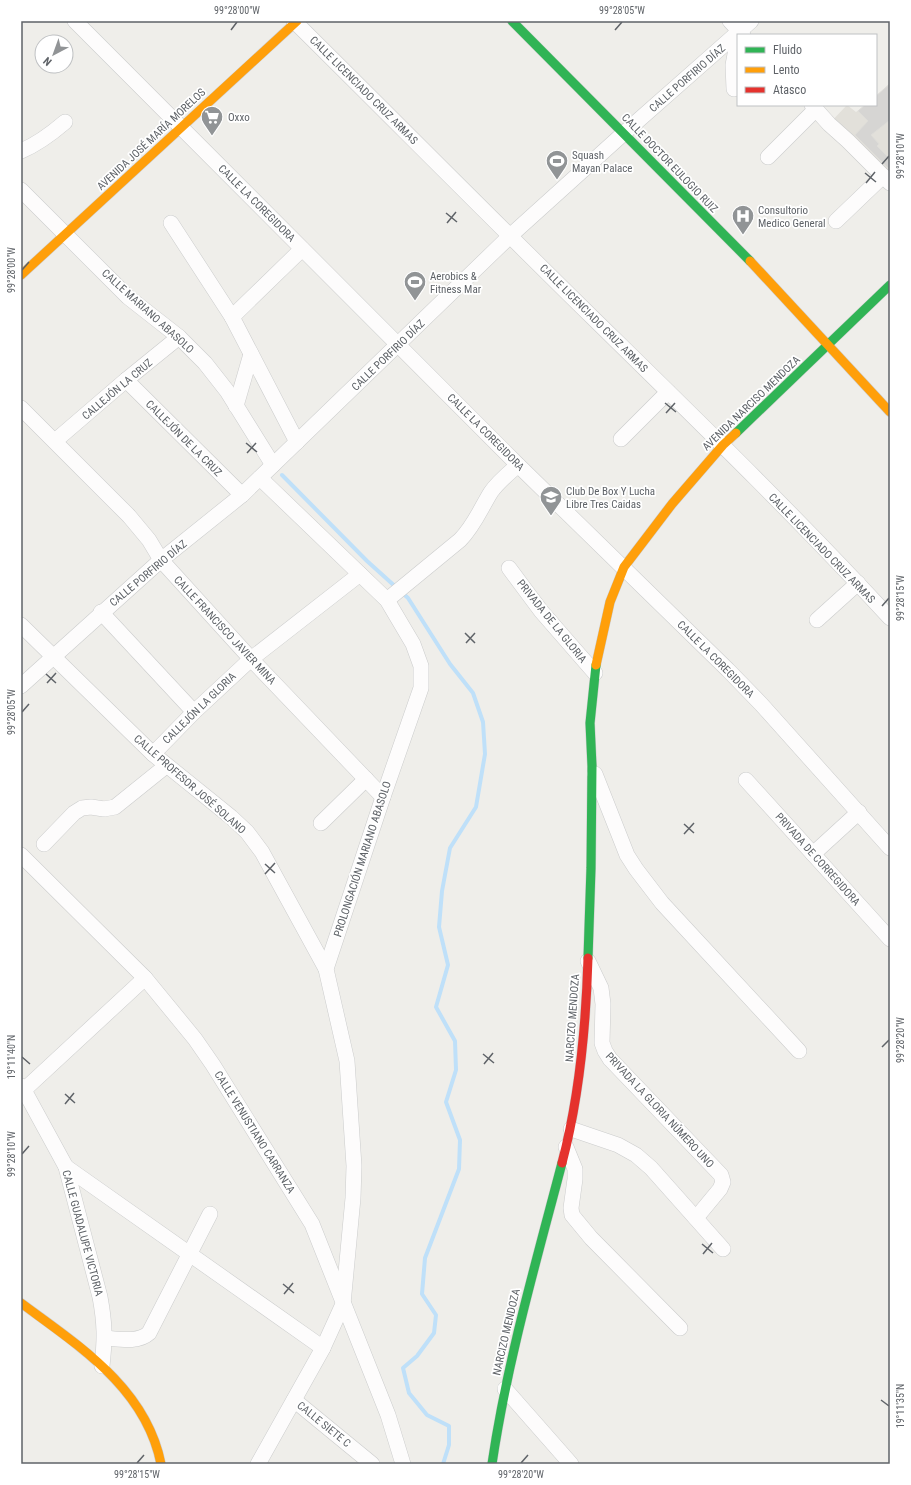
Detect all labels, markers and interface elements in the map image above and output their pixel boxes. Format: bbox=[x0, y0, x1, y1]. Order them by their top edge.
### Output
text: 99°28'00"W bbox=[214, 5, 260, 16]
text: 99°28'05"W bbox=[599, 5, 645, 16]
north arrow bbox=[34, 34, 74, 74]
street label: CALLE LICENCIADO CRUZ ARMAS bbox=[307, 34, 421, 147]
legend bbox=[737, 34, 877, 106]
street label: CALLE PORFIRIO DÍAZ bbox=[647, 42, 728, 115]
text: Fluido bbox=[773, 43, 802, 57]
text: N bbox=[41, 54, 55, 68]
text: Lento bbox=[773, 63, 800, 77]
text: Atasco bbox=[773, 83, 806, 97]
street label: AVENIDA JOSÉ MARÍA MORELOS bbox=[94, 85, 208, 193]
supermarket icon: Oxxo bbox=[199, 104, 225, 137]
place label: Oxxo bbox=[228, 111, 250, 124]
street label: CALLE DOCTOR EULOGIO RUIZ bbox=[619, 111, 721, 216]
text: 99°28'10"W bbox=[895, 133, 906, 179]
sports icon: Squash Mayan Palace bbox=[544, 148, 570, 181]
place label: Squash Mayan Palace bbox=[572, 149, 632, 175]
street label: CALLE LA COREGIDORA bbox=[215, 162, 298, 245]
hospital icon: Consultorio Medico General bbox=[730, 203, 756, 236]
place label: Consultorio Medico General bbox=[758, 204, 826, 230]
text: 99°28'00"W bbox=[6, 247, 17, 293]
street label: CALLE LICENCIADO CRUZ ARMAS bbox=[537, 262, 651, 375]
street label: CALLE MARIANO ABASOLO bbox=[99, 267, 196, 356]
sports icon: Aerobics & Fitness Mar bbox=[402, 269, 428, 302]
place label: Aerobics & Fitness Mar bbox=[430, 270, 482, 296]
street label: CALLE PORFIRIO DÍAZ bbox=[349, 317, 428, 394]
street label: AVENIDA NARCISO MENDOZA bbox=[700, 353, 803, 453]
street label: CALLEJÓN LA CRUZ bbox=[79, 356, 155, 423]
street label: CALLE LA COREGIDORA bbox=[444, 391, 527, 474]
street label: CALLEJÓN DE LA CRUZ bbox=[143, 398, 225, 479]
school or university icon: Club De Box Y Lucha Libre Tres Caidas bbox=[538, 484, 564, 517]
place label: Club De Box Y Lucha Libre Tres Caidas bbox=[566, 485, 655, 511]
street label: CALLE LICENCIADO CRUZ ARMAS bbox=[766, 491, 878, 606]
street label: CALLE PORFIRIO DÍAZ bbox=[107, 537, 190, 609]
street label: CALLE FRANCISCO JAVIER MINA bbox=[171, 573, 279, 688]
text: 99°28'15"W bbox=[895, 575, 906, 621]
street label: PRIVADA DE LA GLORIA bbox=[514, 577, 590, 666]
street label: CALLE LA COREGIDORA bbox=[674, 618, 757, 701]
street label: CALLEJÓN LA GLORIA bbox=[160, 670, 239, 747]
text: 99°28'05"W bbox=[6, 689, 17, 735]
street label: CALLE PROFESOR JOSÉ SOLANO bbox=[131, 732, 248, 837]
street label: PROLONGACIÓN MARIANO ABASOLO bbox=[331, 780, 394, 939]
street label: PRIVADA DE CORREGIDORA bbox=[773, 810, 863, 909]
street label: NARCIZO MENDOZA bbox=[563, 973, 582, 1063]
text: 99°28'20"W bbox=[895, 1017, 906, 1063]
text: 19°11'40"N bbox=[6, 1035, 17, 1079]
street label: PRIVADA LA GLORIA NÚMERO UNO bbox=[603, 1050, 717, 1171]
street label: CALLE VENUSTIANO CARRANZA bbox=[211, 1069, 298, 1196]
text: 99°28'10"W bbox=[6, 1131, 17, 1177]
street label: CALLE GUADALUPE VICTORIA bbox=[59, 1169, 106, 1298]
street label: NARCIZO MENDOZA bbox=[490, 1287, 523, 1377]
text: 19°11'35"N bbox=[895, 1384, 906, 1428]
street label: CALLE SIETE C bbox=[294, 1399, 353, 1450]
text: 99°28'15"W bbox=[114, 1469, 160, 1480]
text: 99°28'20"W bbox=[498, 1469, 544, 1480]

